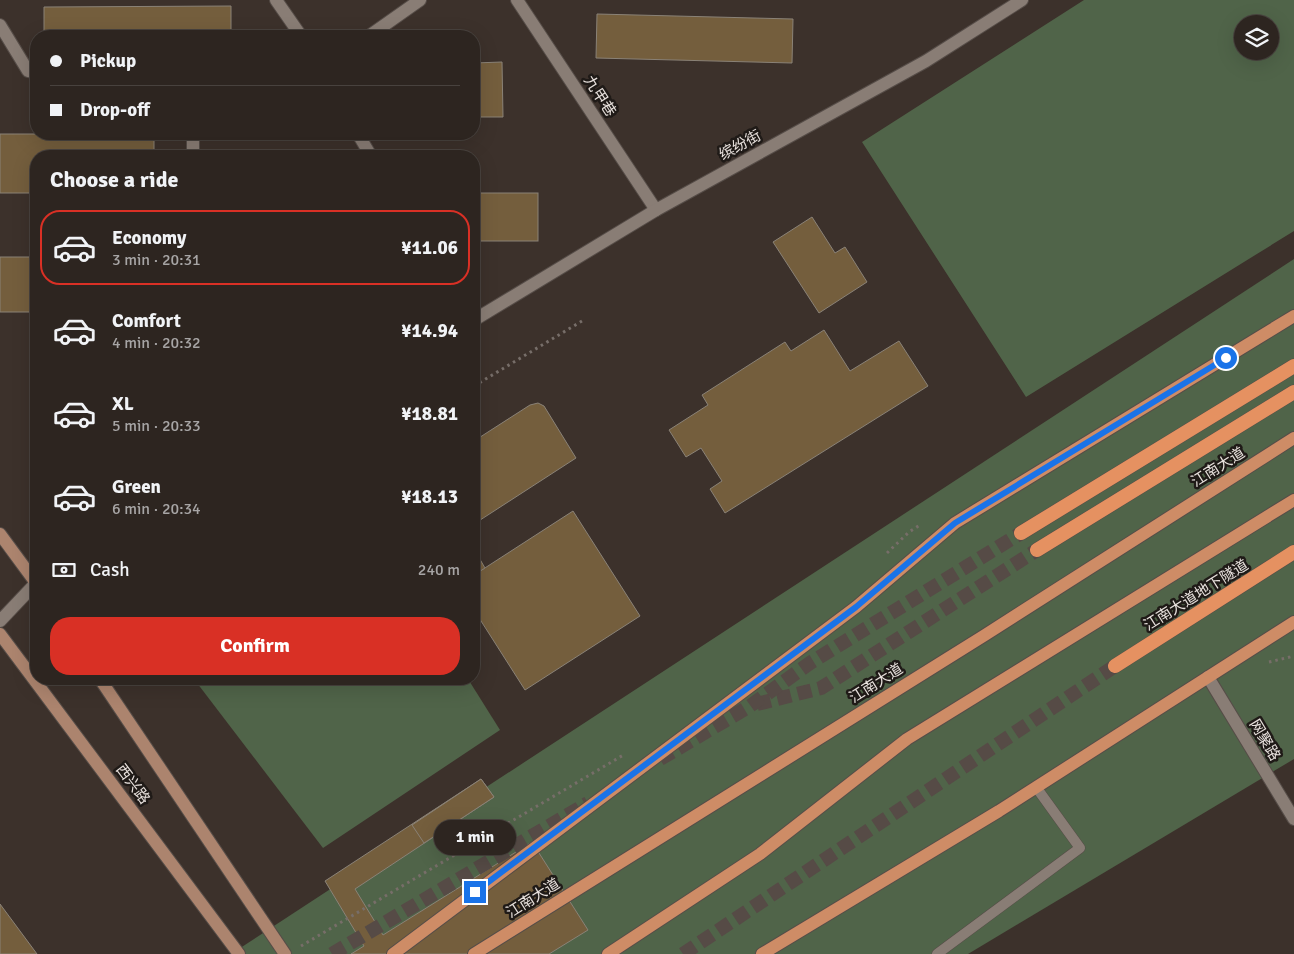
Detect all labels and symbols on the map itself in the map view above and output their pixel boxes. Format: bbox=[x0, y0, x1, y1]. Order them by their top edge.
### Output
street label: 九甲巷 bbox=[580, 72, 620, 120]
street label: 缤纷街 bbox=[716, 126, 764, 164]
route start bbox=[1215, 347, 1237, 369]
street label: 江南大道 bbox=[1188, 443, 1248, 491]
street label: 江南大道地下隧道 bbox=[1140, 556, 1252, 634]
street label: 江南大道 bbox=[846, 659, 906, 707]
street label: 网聚路 bbox=[1246, 716, 1284, 764]
street label: 西兴路 bbox=[112, 761, 154, 807]
callout: 1 min bbox=[434, 820, 516, 854]
street label: 江南大道 bbox=[503, 874, 563, 922]
route end bbox=[464, 881, 486, 903]

